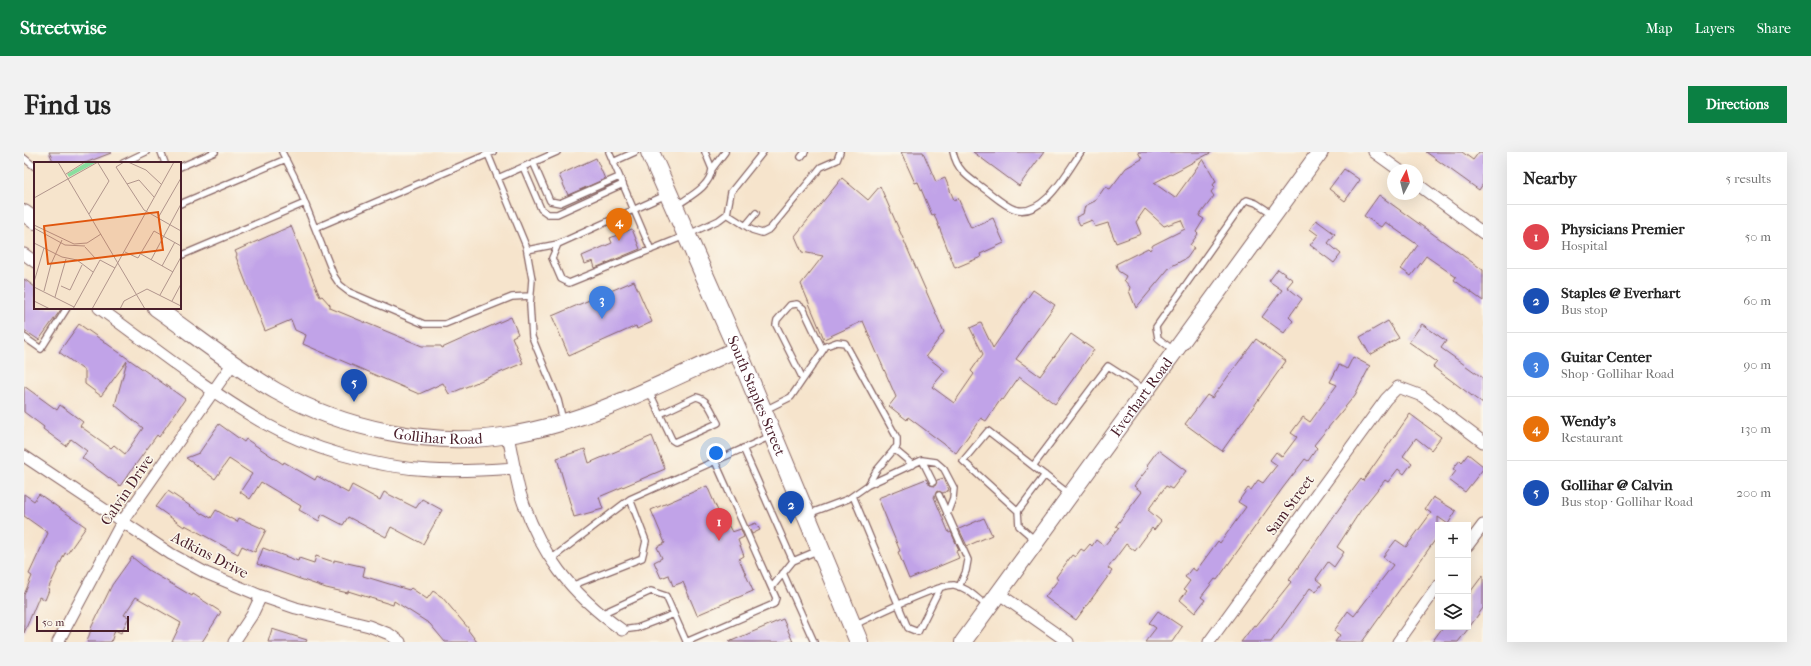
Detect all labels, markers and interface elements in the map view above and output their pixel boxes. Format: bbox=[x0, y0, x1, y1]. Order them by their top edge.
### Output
text: Streetwise bbox=[20, 17, 106, 39]
text: Map bbox=[1646, 20, 1673, 37]
text: Layers bbox=[1695, 20, 1735, 37]
text: Share bbox=[1757, 20, 1791, 37]
button: Directions bbox=[1688, 86, 1787, 123]
text: Find us bbox=[24, 88, 111, 121]
inset map bbox=[34, 162, 181, 309]
north arrow bbox=[1387, 164, 1423, 200]
text: Nearby bbox=[1523, 168, 1577, 188]
text: 5 results bbox=[1726, 171, 1771, 186]
pin: 4 bbox=[606, 208, 632, 241]
text: Physicians Premier bbox=[1561, 220, 1685, 238]
text: 1 bbox=[1534, 229, 1538, 244]
text: 50 m bbox=[1745, 229, 1771, 244]
text: Hospital bbox=[1561, 238, 1608, 253]
text: Staples @ Everhart bbox=[1561, 284, 1681, 302]
pin: 3 bbox=[589, 286, 615, 319]
text: 2 bbox=[1533, 293, 1539, 308]
text: 60 m bbox=[1743, 293, 1771, 308]
text: Bus stop bbox=[1561, 302, 1607, 317]
street label: South Staples Street bbox=[723, 333, 790, 459]
text: Guitar Center bbox=[1561, 348, 1652, 366]
street label: Everhart Road bbox=[1107, 353, 1177, 440]
text: 3 bbox=[1533, 357, 1539, 372]
text: 90 m bbox=[1743, 357, 1771, 372]
text: Shop · Gollihar Road bbox=[1561, 366, 1674, 381]
pin: 5 bbox=[341, 369, 367, 402]
text: Wendy's bbox=[1561, 412, 1616, 430]
text: 4 bbox=[1532, 421, 1540, 436]
text: 130 m bbox=[1740, 421, 1771, 436]
street label: Gollihar Road bbox=[392, 424, 484, 448]
text: Restaurant bbox=[1561, 430, 1623, 445]
your location bbox=[706, 443, 726, 463]
street label: Calvin Drive bbox=[97, 451, 158, 529]
street label: Sam Street bbox=[1262, 471, 1318, 539]
text: Gollihar @ Calvin bbox=[1561, 476, 1673, 494]
text: 5 bbox=[1533, 485, 1539, 500]
text: 200 m bbox=[1736, 485, 1771, 500]
pin: 2 bbox=[778, 491, 804, 524]
text: Bus stop · Gollihar Road bbox=[1561, 494, 1693, 509]
pin: 1 bbox=[706, 508, 732, 541]
map controls bbox=[1435, 522, 1471, 630]
button: + bbox=[1435, 522, 1471, 558]
street label: Adkins Drive bbox=[168, 527, 252, 582]
button: − bbox=[1435, 558, 1471, 594]
button: layers bbox=[1435, 594, 1471, 630]
scale bar bbox=[36, 614, 129, 633]
text: 50 m bbox=[42, 616, 64, 629]

